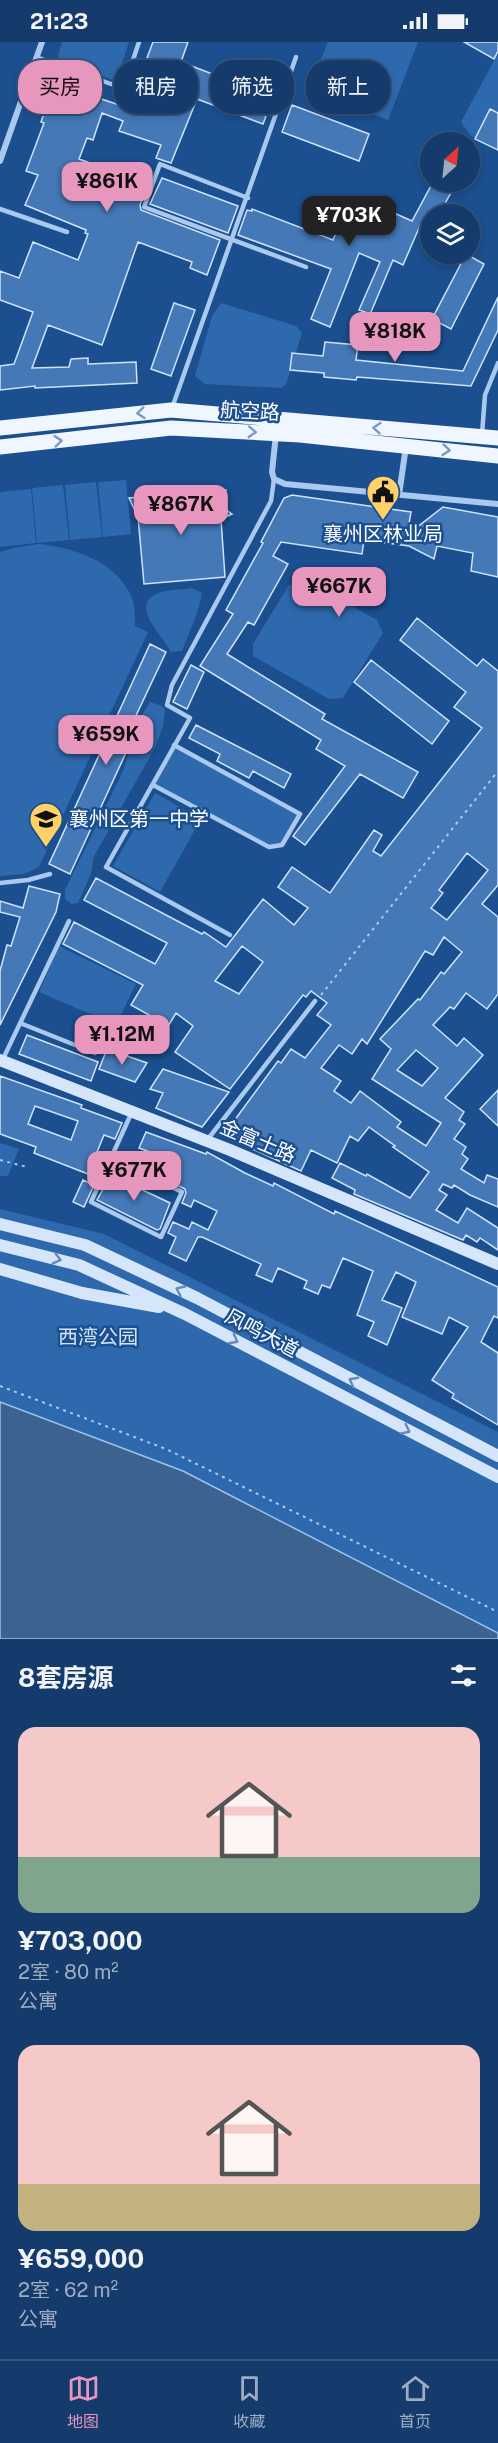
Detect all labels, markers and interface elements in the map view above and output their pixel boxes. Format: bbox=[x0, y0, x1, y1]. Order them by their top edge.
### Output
text: 21:23 bbox=[30, 8, 88, 34]
chip: 买房 bbox=[18, 60, 102, 114]
chip: 租房 bbox=[114, 60, 198, 114]
chip: 筛选 bbox=[210, 60, 294, 114]
chip: 新上 bbox=[306, 60, 390, 114]
north arrow bbox=[420, 132, 480, 192]
map controls bbox=[420, 132, 480, 264]
pin: ¥861K bbox=[65, 162, 149, 213]
text: ¥861K bbox=[76, 169, 138, 193]
pin: ¥703K bbox=[307, 196, 391, 247]
text: ¥703K bbox=[316, 203, 382, 227]
button: layers bbox=[420, 204, 480, 264]
pin: ¥818K bbox=[353, 312, 437, 363]
text: ¥818K bbox=[364, 319, 426, 343]
street label: 航空路 bbox=[219, 397, 281, 425]
one-way arrow bbox=[136, 406, 145, 419]
one-way arrow bbox=[372, 422, 381, 435]
one-way arrow bbox=[248, 426, 257, 439]
one-way arrow bbox=[54, 435, 63, 448]
one-way arrow bbox=[442, 443, 451, 456]
public building icon: 襄州区林业局 bbox=[365, 474, 401, 521]
pin: ¥867K bbox=[139, 485, 223, 536]
text: ¥867K bbox=[148, 492, 214, 516]
place label: 襄州区林业局 bbox=[323, 522, 443, 546]
pin: ¥667K bbox=[297, 567, 381, 618]
text: ¥667K bbox=[306, 574, 372, 598]
pin: ¥659K bbox=[64, 715, 148, 766]
text: ¥659K bbox=[72, 722, 140, 746]
school or university icon: 襄州区第一中学 bbox=[28, 801, 64, 848]
place label: 襄州区第一中学 bbox=[69, 807, 209, 831]
pin: ¥1.12M bbox=[73, 1015, 171, 1066]
text: ¥1.12M bbox=[89, 1022, 155, 1046]
street label: 金富士路 bbox=[216, 1114, 300, 1168]
pin: ¥677K bbox=[92, 1151, 176, 1202]
text: ¥677K bbox=[101, 1158, 167, 1182]
one-way arrow bbox=[51, 1252, 62, 1264]
one-way arrow bbox=[176, 1285, 187, 1297]
street label: 凤鸣大道 bbox=[221, 1304, 303, 1362]
park label: 西湾公园 bbox=[58, 1325, 138, 1349]
one-way arrow bbox=[227, 1333, 238, 1344]
one-way arrow bbox=[348, 1377, 359, 1388]
one-way arrow bbox=[400, 1423, 411, 1435]
icon: filters bbox=[447, 1659, 480, 1692]
text: 8套房源 bbox=[18, 1662, 113, 1693]
icon: home bbox=[195, 1766, 303, 1874]
text: ¥703,000 bbox=[18, 1925, 142, 1956]
text: 2室 · 80 m² bbox=[18, 1960, 119, 1984]
text: 公寓 bbox=[18, 1989, 58, 2013]
icon: home bbox=[195, 2084, 303, 2192]
text: ¥659,000 bbox=[18, 2243, 144, 2274]
text: 2室 · 62 m² bbox=[18, 2278, 118, 2302]
text: 公寓 bbox=[18, 2307, 58, 2331]
tab: 地图 bbox=[67, 2372, 100, 2432]
tab: 收藏 bbox=[233, 2372, 266, 2432]
tab: 首页 bbox=[399, 2372, 432, 2432]

